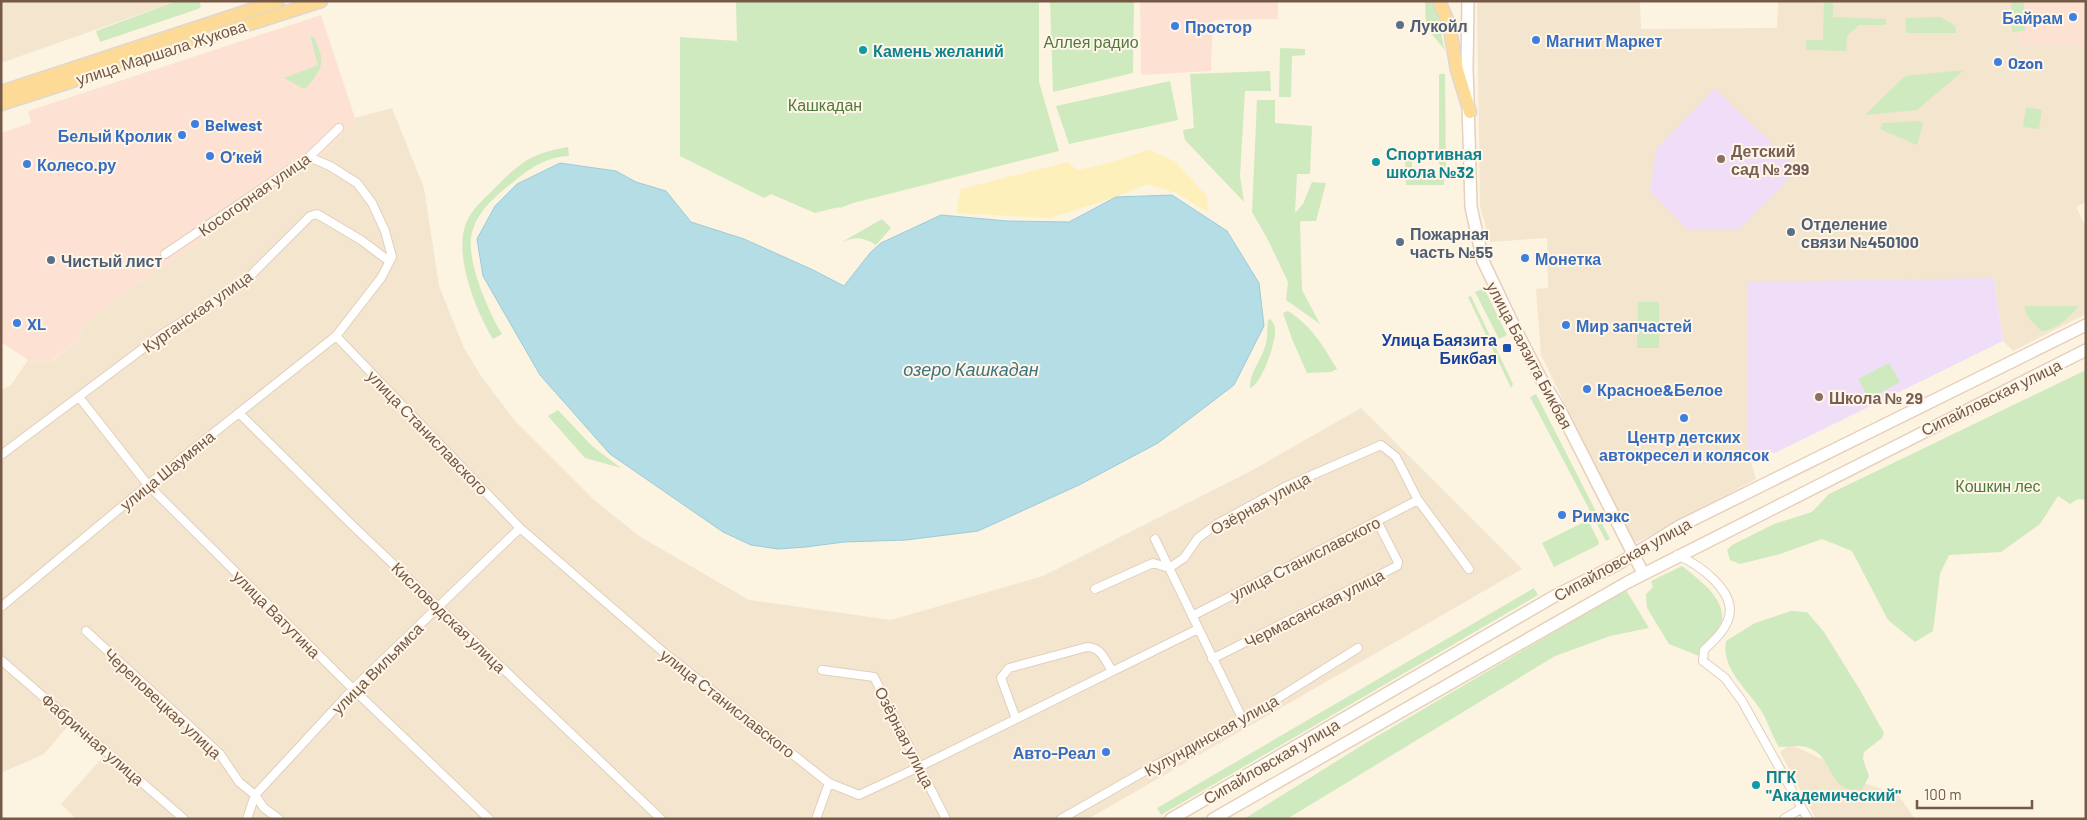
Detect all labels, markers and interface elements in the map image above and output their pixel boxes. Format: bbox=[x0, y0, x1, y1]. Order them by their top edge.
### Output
place label: Байрам bbox=[2002, 8, 2063, 27]
marker: Байрам bbox=[2067, 11, 2079, 23]
street label: улица Маршала Жукова bbox=[74, 16, 248, 88]
place label: Лукойл bbox=[1410, 16, 1468, 35]
place label: Простор bbox=[1185, 17, 1252, 36]
marker: Лукойл bbox=[1394, 19, 1406, 31]
marker: Простор bbox=[1169, 20, 1181, 32]
place label: Магнит Маркет bbox=[1546, 31, 1663, 50]
park label: Аллея радио bbox=[1043, 32, 1139, 51]
marker: Магнит Маркет bbox=[1530, 34, 1542, 46]
place label: Камень желаний bbox=[873, 41, 1004, 60]
marker: Камень желаний bbox=[857, 44, 869, 56]
place label: Ozon bbox=[2008, 53, 2043, 72]
marker: Ozon bbox=[1992, 56, 2004, 68]
park label: Кашкадан bbox=[788, 95, 862, 114]
place label: Belwest bbox=[205, 115, 262, 134]
marker: Belwest bbox=[189, 118, 201, 130]
place label: Белый Кролик bbox=[58, 126, 173, 145]
marker: Белый Кролик bbox=[176, 129, 188, 141]
place label: Детский сад № 299 bbox=[1731, 141, 1809, 178]
place label: Спортивная школа №32 bbox=[1386, 144, 1482, 181]
place label: О’кей bbox=[220, 147, 262, 166]
street label: Косогорная улица bbox=[194, 148, 314, 240]
marker: О’кей bbox=[204, 150, 216, 162]
marker: Детский сад № 299 bbox=[1715, 153, 1727, 165]
place label: Колесо.ру bbox=[37, 155, 116, 174]
marker: Спортивная школа №32 bbox=[1370, 156, 1382, 168]
marker: Колесо.ру bbox=[21, 158, 33, 170]
place label: Отделение связи №450100 bbox=[1801, 214, 1919, 251]
place label: Пожарная часть №55 bbox=[1410, 224, 1493, 261]
marker: Отделение связи №450100 bbox=[1785, 226, 1797, 238]
marker: Пожарная часть №55 bbox=[1394, 236, 1406, 248]
place label: Монетка bbox=[1535, 249, 1601, 268]
place label: Чистый лист bbox=[61, 251, 162, 270]
marker: Монетка bbox=[1519, 252, 1531, 264]
marker: Чистый лист bbox=[45, 254, 57, 266]
street label: Курганская улица bbox=[139, 266, 256, 356]
street label: улица Баязита Бикбая bbox=[1483, 278, 1577, 432]
place label: XL bbox=[27, 314, 46, 333]
place label: Мир запчастей bbox=[1576, 316, 1692, 335]
marker: XL bbox=[11, 317, 23, 329]
marker: Мир запчастей bbox=[1560, 319, 1572, 331]
place label: Улица Баязита Бикбая bbox=[1382, 330, 1497, 367]
marker: Улица Баязита Бикбая bbox=[1501, 342, 1513, 354]
street label: Сипайловская улица bbox=[1918, 355, 2064, 439]
water label: озеро Кашкадан bbox=[903, 358, 1039, 380]
street label: улица Станиславского bbox=[364, 366, 492, 498]
place label: Красное&Белое bbox=[1597, 380, 1723, 399]
marker: Красное&Белое bbox=[1581, 383, 1593, 395]
place label: Школа № 29 bbox=[1829, 388, 1923, 407]
marker: Школа № 29 bbox=[1813, 391, 1825, 403]
marker: Центр детских автокресел и колясок bbox=[1678, 412, 1690, 424]
street label: улица Шаумяна bbox=[116, 426, 218, 514]
place label: Центр детских автокресел и колясок bbox=[1599, 427, 1770, 464]
street label: Озёрная улица bbox=[1207, 468, 1313, 538]
park label: Кошкин лес bbox=[1955, 476, 2041, 495]
place label: Римэкс bbox=[1572, 506, 1630, 525]
marker: Римэкс bbox=[1556, 509, 1568, 521]
street label: улица Станиславского bbox=[1227, 512, 1383, 604]
street label: Сипайловская улица bbox=[1550, 513, 1694, 605]
street label: Кисловодская улица bbox=[388, 558, 510, 676]
street label: Чермасанская улица bbox=[1241, 564, 1387, 651]
street label: улица Ватутина bbox=[229, 566, 325, 662]
street label: улица Вильямса bbox=[327, 618, 427, 718]
street label: Череповецкая улица bbox=[100, 644, 226, 762]
street label: улица Станиславского bbox=[657, 645, 799, 762]
street label: Озёрная улица bbox=[871, 683, 939, 791]
street label: Фабричная улица bbox=[38, 689, 148, 789]
street label: Кулундинская улица bbox=[1141, 690, 1281, 780]
street label: Сипайловская улица bbox=[1200, 714, 1342, 808]
place label: Авто-Реал bbox=[1013, 743, 1096, 762]
marker: Авто-Реал bbox=[1100, 746, 1112, 758]
place label: ПГК "Академический" bbox=[1766, 767, 1901, 804]
scale bar bbox=[1917, 778, 2032, 810]
marker: ПГК "Академический" bbox=[1750, 779, 1762, 791]
text: 100 m bbox=[1924, 785, 1962, 803]

